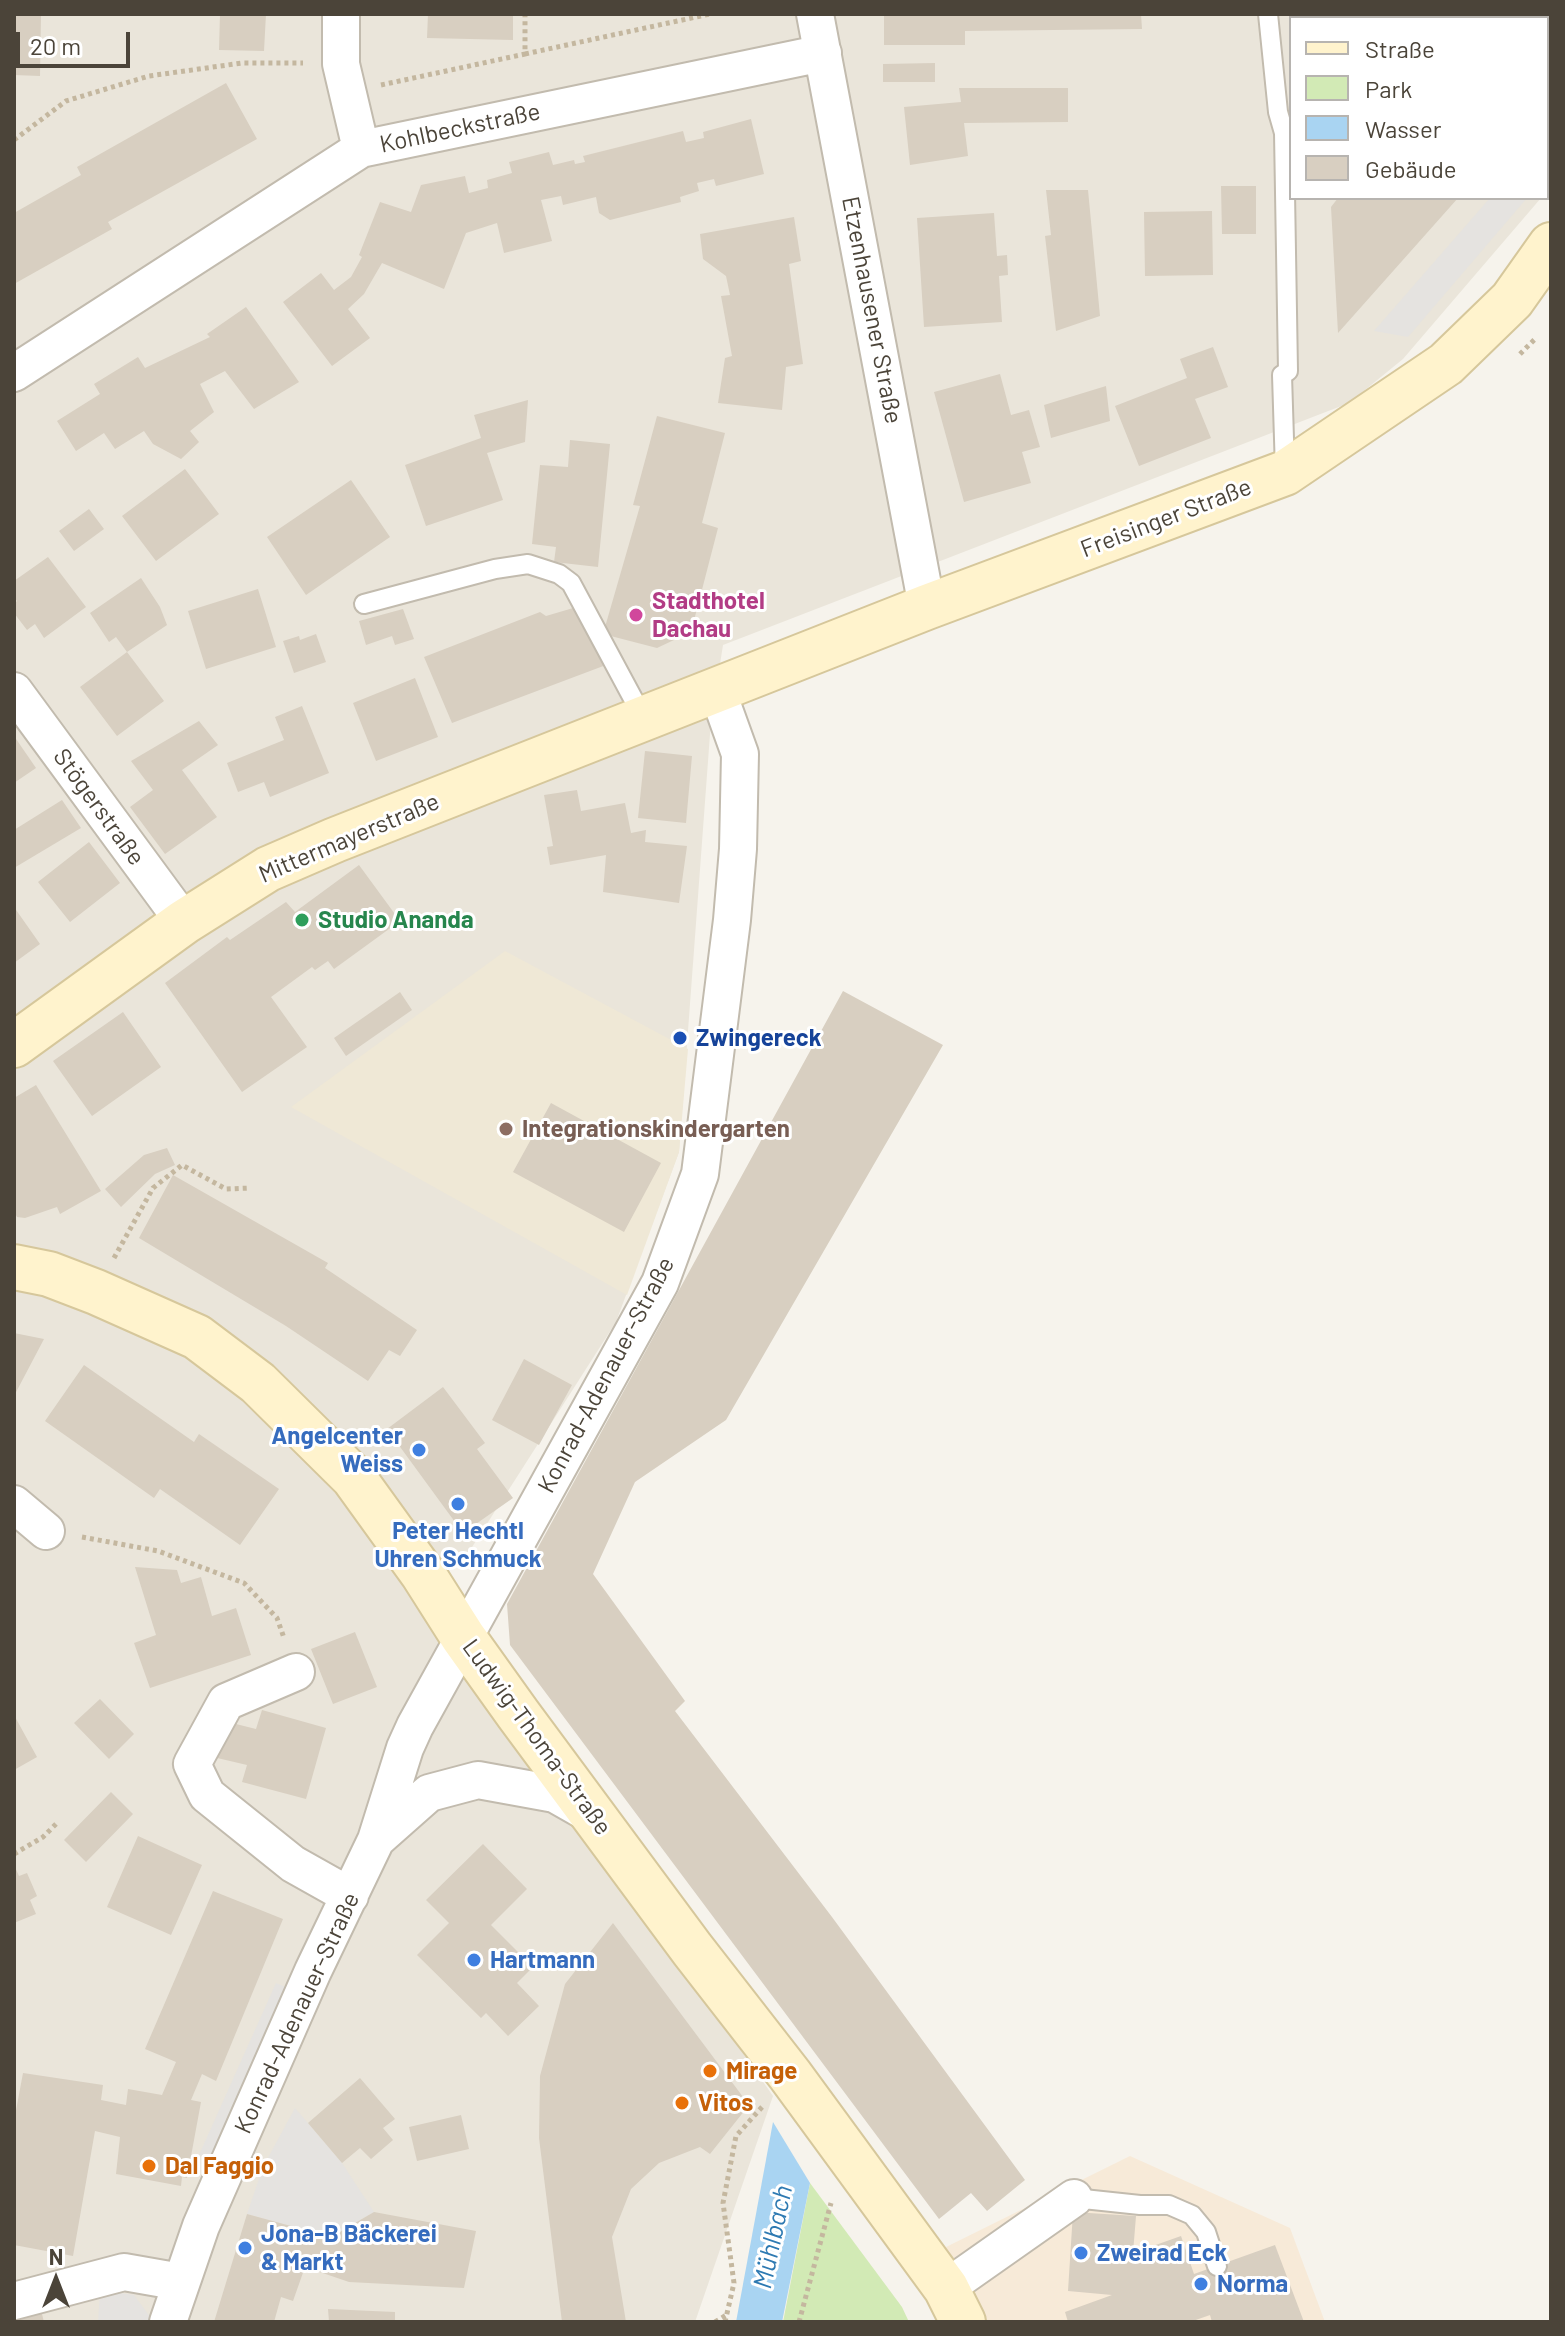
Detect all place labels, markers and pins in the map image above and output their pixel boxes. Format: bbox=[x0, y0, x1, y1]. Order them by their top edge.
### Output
place label: Stadthotel Dachau bbox=[652, 587, 765, 643]
marker: Stadthotel Dachau bbox=[627, 606, 645, 624]
place label: Studio Ananda bbox=[318, 906, 474, 934]
marker: Studio Ananda bbox=[293, 911, 311, 929]
place label: Zwingereck bbox=[696, 1024, 822, 1052]
marker: Zwingereck bbox=[671, 1029, 689, 1047]
place label: Integrationskindergarten bbox=[522, 1115, 790, 1143]
marker: Integrationskindergarten bbox=[497, 1120, 515, 1138]
place label: Angelcenter Weiss bbox=[271, 1422, 403, 1478]
marker: Angelcenter Weiss bbox=[410, 1441, 428, 1459]
marker: Peter Hechtl Uhren Schmuck bbox=[449, 1495, 467, 1513]
place label: Peter Hechtl Uhren Schmuck bbox=[374, 1517, 542, 1573]
place label: Hartmann bbox=[490, 1946, 595, 1974]
marker: Hartmann bbox=[465, 1951, 483, 1969]
place label: Mirage bbox=[726, 2057, 797, 2085]
marker: Mirage bbox=[701, 2062, 719, 2080]
place label: Vitos bbox=[698, 2089, 753, 2117]
marker: Vitos bbox=[673, 2094, 691, 2112]
place label: Dal Faggio bbox=[165, 2152, 274, 2180]
marker: Dal Faggio bbox=[140, 2157, 158, 2175]
place label: Jona-B Bäckerei & Markt bbox=[261, 2220, 437, 2276]
marker: Jona-B Bäckerei & Markt bbox=[236, 2239, 254, 2257]
place label: Zweirad Eck bbox=[1097, 2239, 1227, 2267]
marker: Zweirad Eck bbox=[1072, 2244, 1090, 2262]
place label: Norma bbox=[1217, 2270, 1288, 2298]
marker: Norma bbox=[1192, 2275, 1210, 2293]

